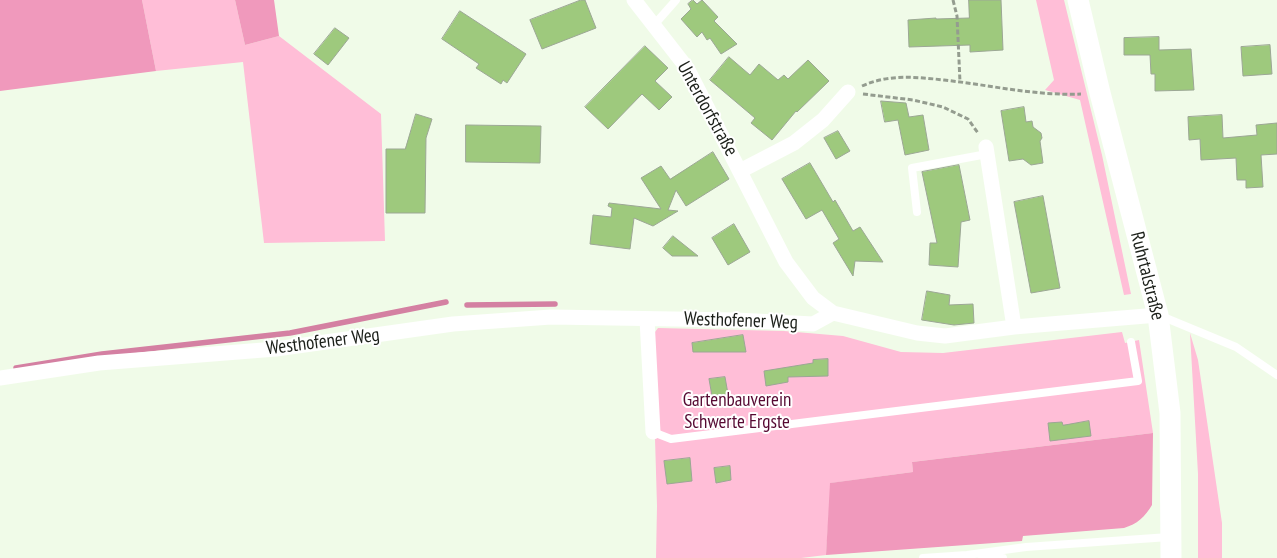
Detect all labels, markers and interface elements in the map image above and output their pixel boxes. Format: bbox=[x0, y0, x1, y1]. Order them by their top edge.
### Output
street label: Unterdorfstraße bbox=[672, 58, 742, 160]
street label: Ruhrtalstraße bbox=[1125, 229, 1169, 323]
street label: Westhofener Weg bbox=[684, 308, 798, 334]
street label: Westhofener Weg bbox=[265, 324, 381, 360]
park label: Gartenbauverein Schwerte Ergste bbox=[683, 390, 791, 434]

